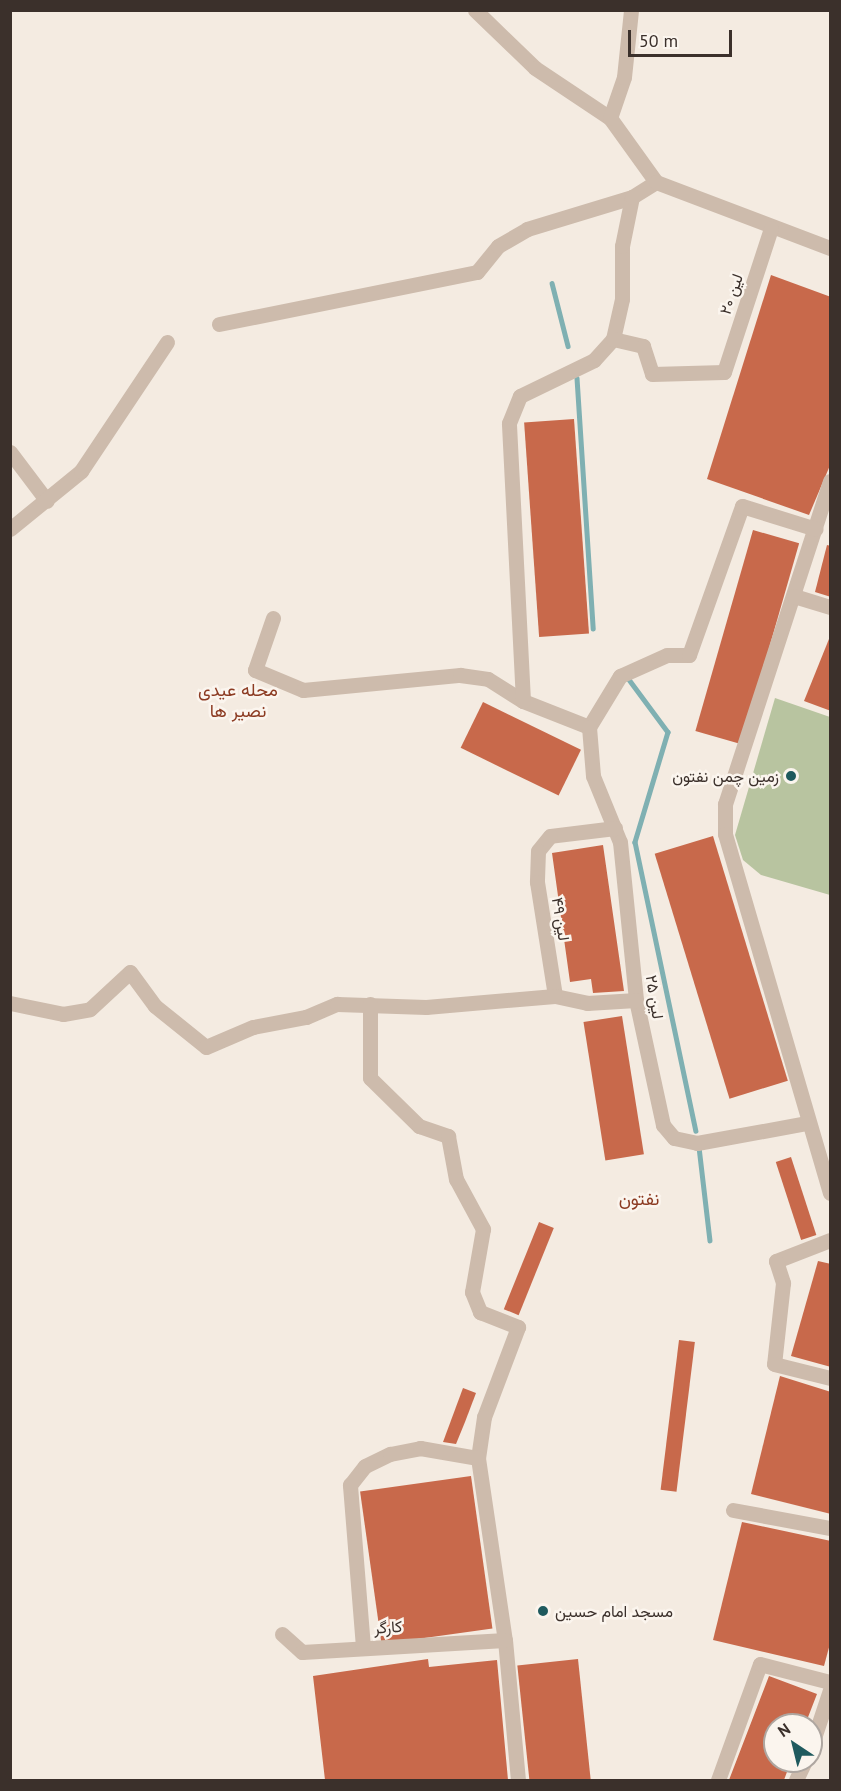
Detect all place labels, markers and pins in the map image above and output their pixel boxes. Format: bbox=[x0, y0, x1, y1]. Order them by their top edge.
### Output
place label: زمین چمن نفتون bbox=[672, 766, 779, 786]
marker: زمین چمن نفتون bbox=[784, 769, 798, 783]
place label: مسجد امام حسین bbox=[555, 1601, 673, 1621]
marker: مسجد امام حسین bbox=[536, 1604, 550, 1618]

